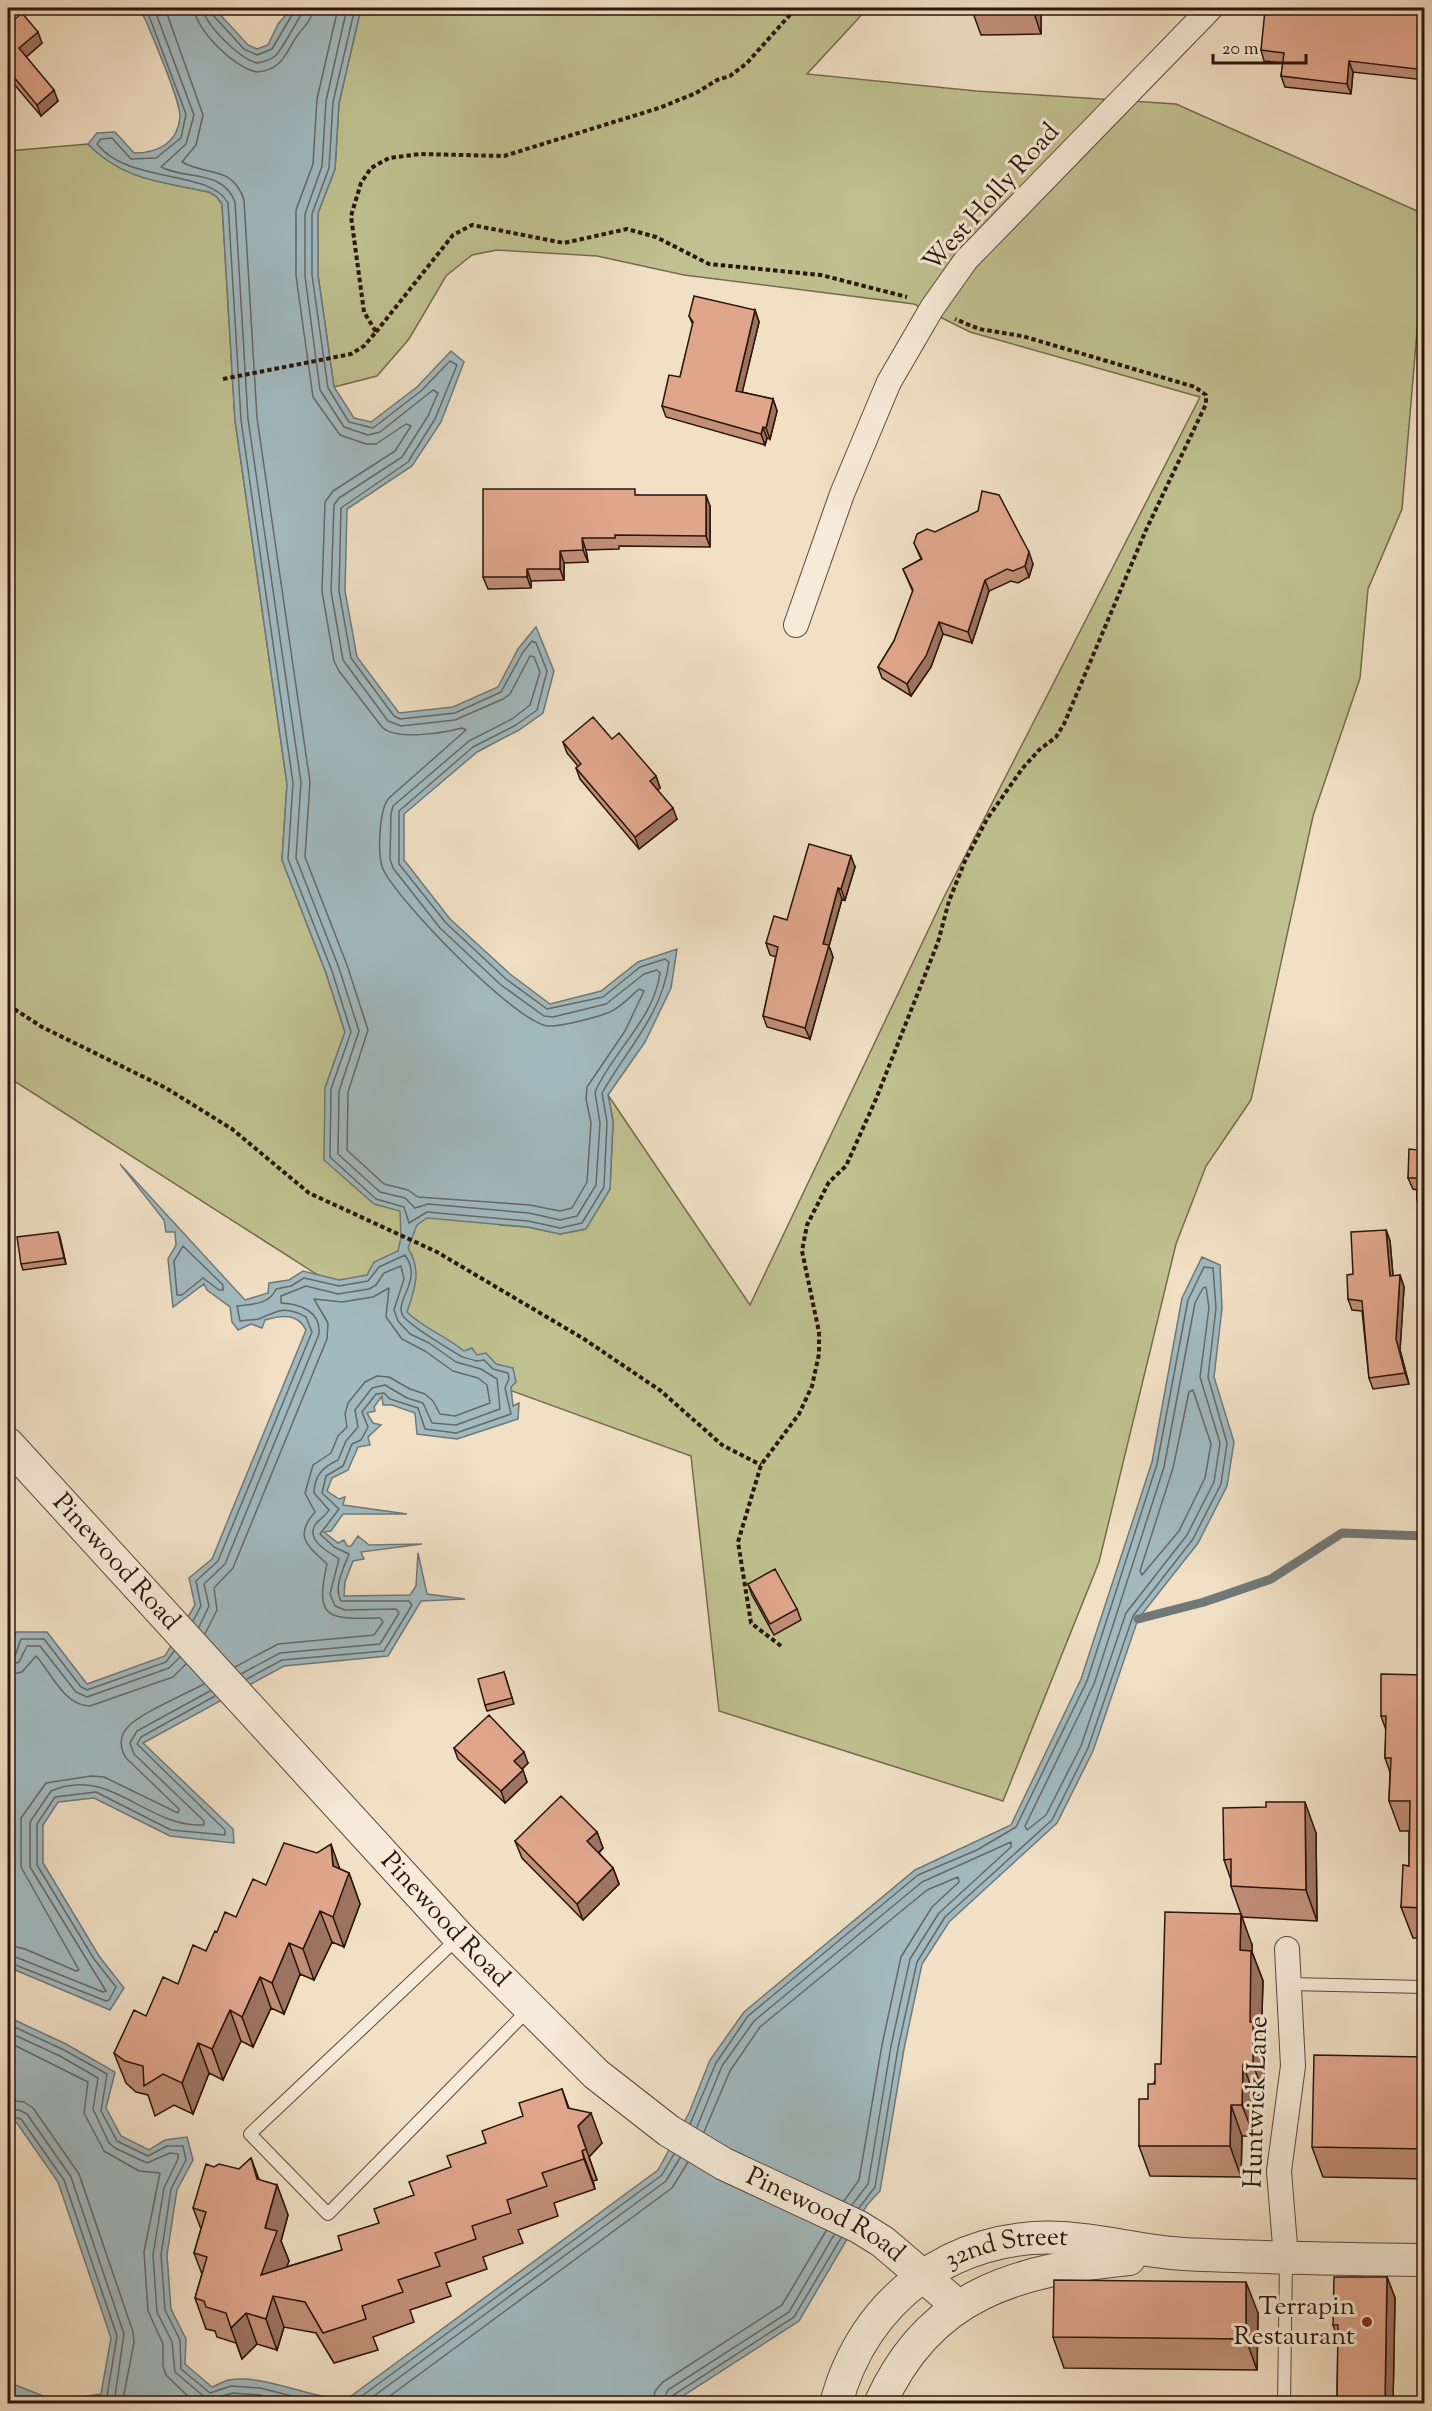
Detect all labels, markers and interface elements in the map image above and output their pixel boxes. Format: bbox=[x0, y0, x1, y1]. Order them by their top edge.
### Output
scale bar bbox=[1213, 27, 1306, 65]
text: 20 m bbox=[1222, 37, 1259, 63]
street label: West Holly Road bbox=[915, 115, 1069, 281]
street label: Pinewood Road bbox=[43, 1485, 189, 1639]
street label: Pinewood Road bbox=[372, 1844, 518, 1996]
street label: Huntwick Lane bbox=[1236, 2015, 1278, 2189]
street label: Pinewood Road bbox=[740, 2158, 913, 2271]
street label: 32nd Street bbox=[938, 2219, 1069, 2279]
place label: Terrapin Restaurant bbox=[1234, 2289, 1355, 2356]
marker: Terrapin Restaurant bbox=[1360, 2315, 1374, 2329]

